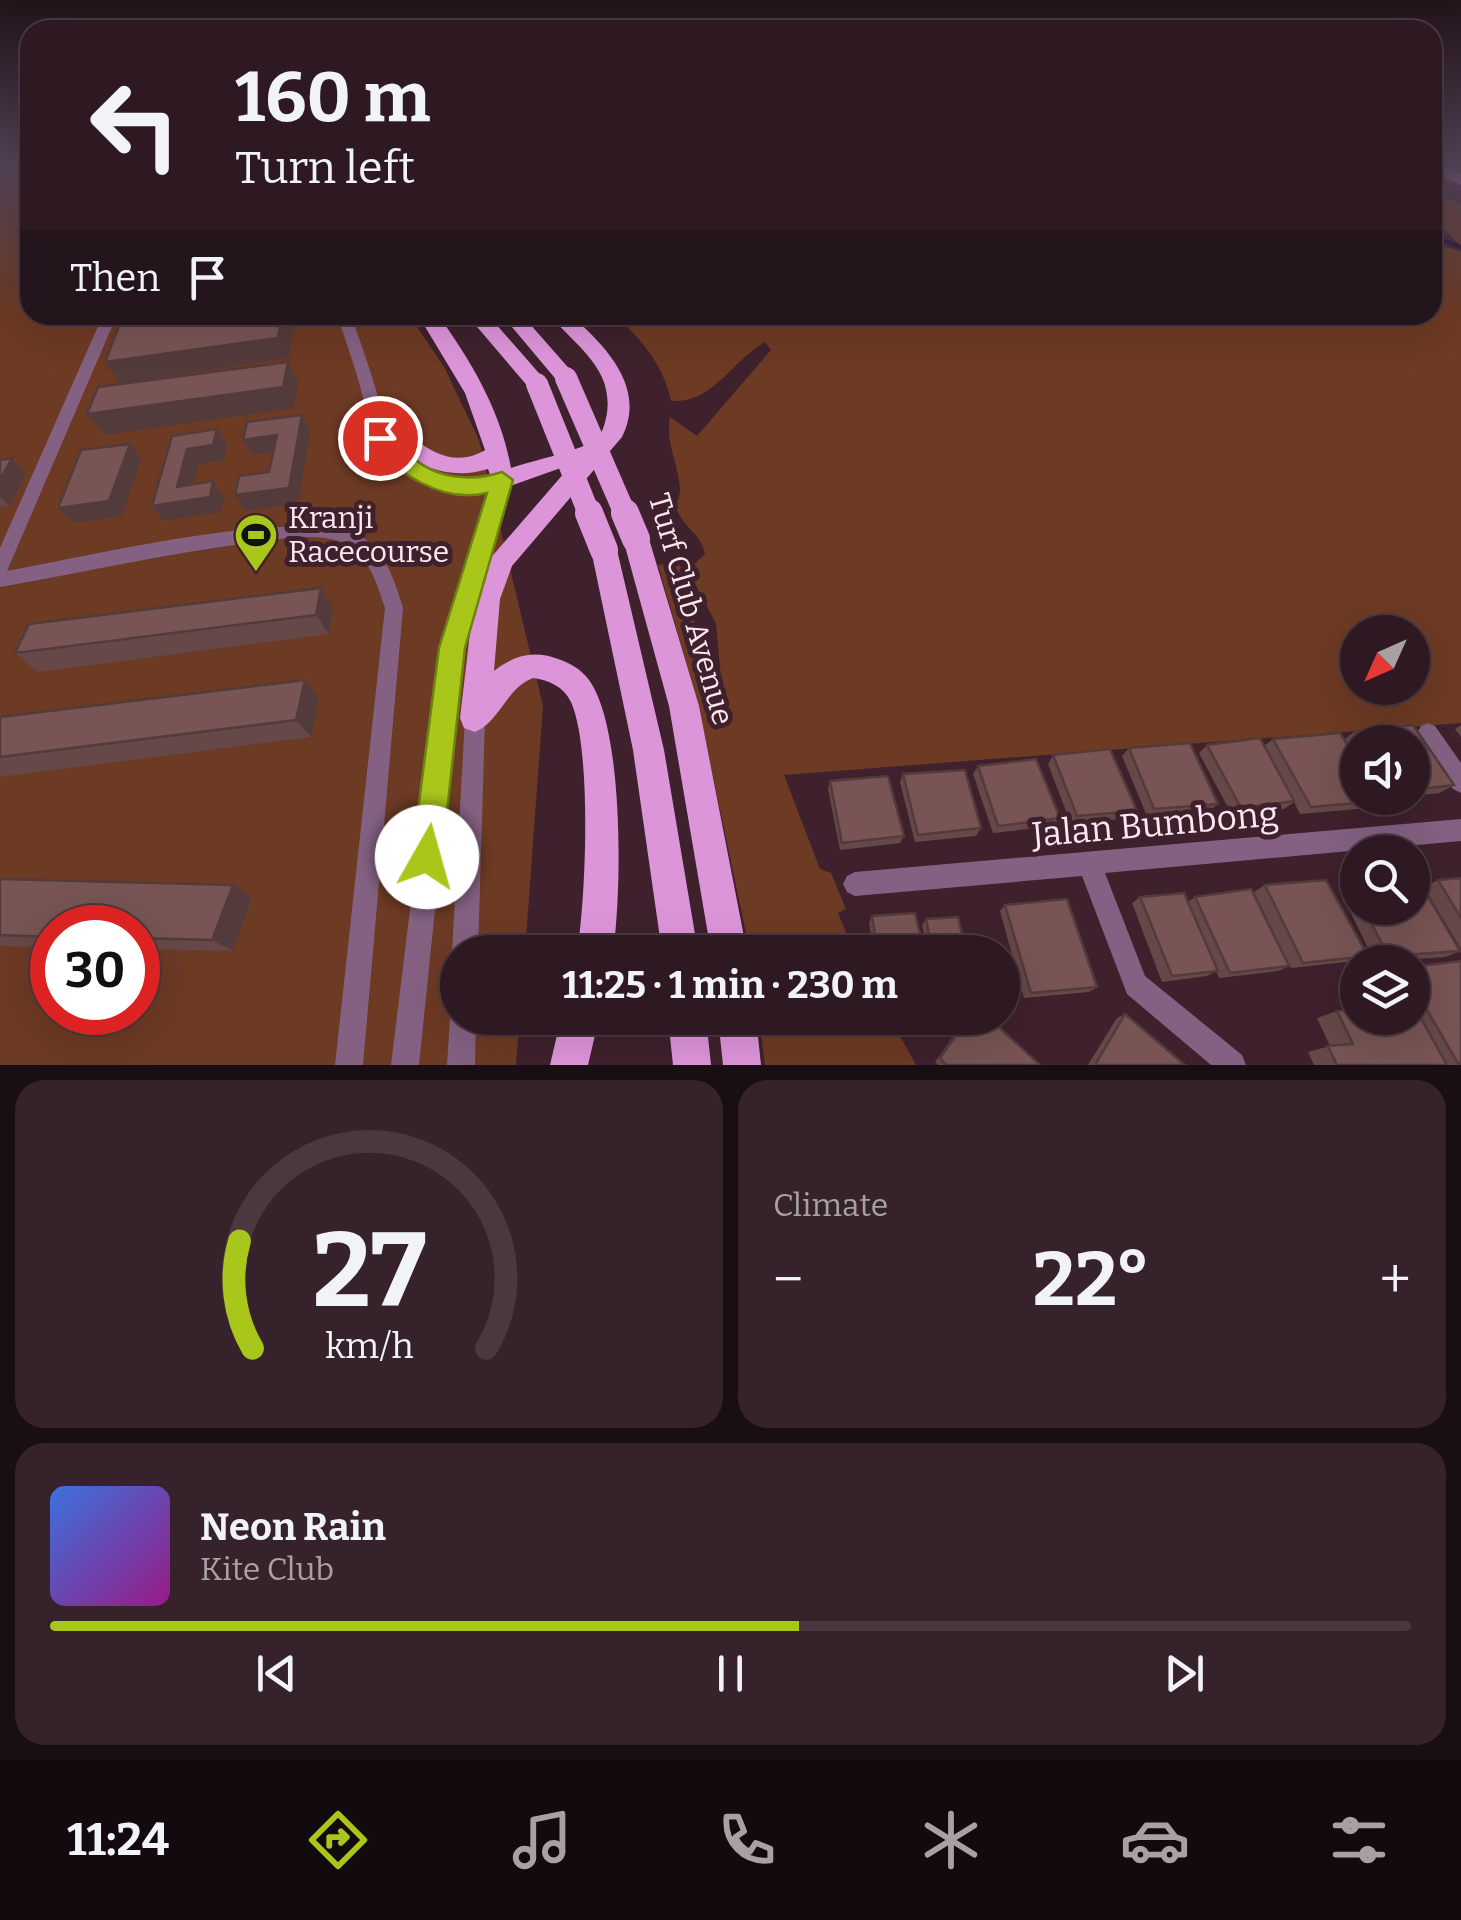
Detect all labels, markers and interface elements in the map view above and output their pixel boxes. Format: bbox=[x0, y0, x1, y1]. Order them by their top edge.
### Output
text: 160 m bbox=[235, 56, 430, 140]
icon: left bbox=[70, 60, 200, 190]
text: Turn left bbox=[235, 141, 415, 195]
icon: arrive bbox=[180, 250, 235, 305]
text: Then bbox=[70, 255, 160, 301]
pin bbox=[338, 396, 423, 481]
icon: arrive bbox=[353, 411, 408, 466]
street label: Turf Club Avenue bbox=[641, 489, 741, 729]
place label: Kranji Racecourse bbox=[288, 500, 449, 570]
sports icon: Kranji Racecourse bbox=[233, 512, 279, 573]
north arrow bbox=[1340, 615, 1430, 705]
map controls bbox=[1340, 615, 1430, 1035]
button: sound bbox=[1340, 725, 1430, 815]
street label: Jalan Bumbong bbox=[1029, 792, 1280, 856]
position arrow bbox=[375, 805, 479, 909]
button: search bbox=[1340, 835, 1430, 925]
speed limit sign: 30 bbox=[30, 905, 160, 1035]
button: layers bbox=[1340, 945, 1430, 1035]
text: 11:25 · 1 min · 230 m bbox=[562, 962, 898, 1008]
text: Climate bbox=[773, 1186, 888, 1224]
text: 27 bbox=[312, 1209, 426, 1334]
text: 22° bbox=[1033, 1235, 1150, 1325]
text: − bbox=[773, 1247, 803, 1313]
text: + bbox=[1380, 1247, 1411, 1313]
text: km/h bbox=[325, 1325, 413, 1367]
text: Neon Rain bbox=[200, 1504, 386, 1550]
text: Kite Club bbox=[200, 1550, 334, 1588]
icon: previous bbox=[249, 1646, 304, 1701]
icon: pause bbox=[703, 1646, 758, 1701]
icon: next bbox=[1157, 1646, 1212, 1701]
icon: directions bbox=[303, 1805, 373, 1875]
icon: music bbox=[507, 1805, 577, 1875]
icon: phone bbox=[712, 1805, 782, 1875]
icon: climate bbox=[916, 1805, 986, 1875]
icon: car bbox=[1120, 1805, 1190, 1875]
icon: filters bbox=[1324, 1805, 1394, 1875]
text: 11:24 bbox=[67, 1813, 169, 1867]

